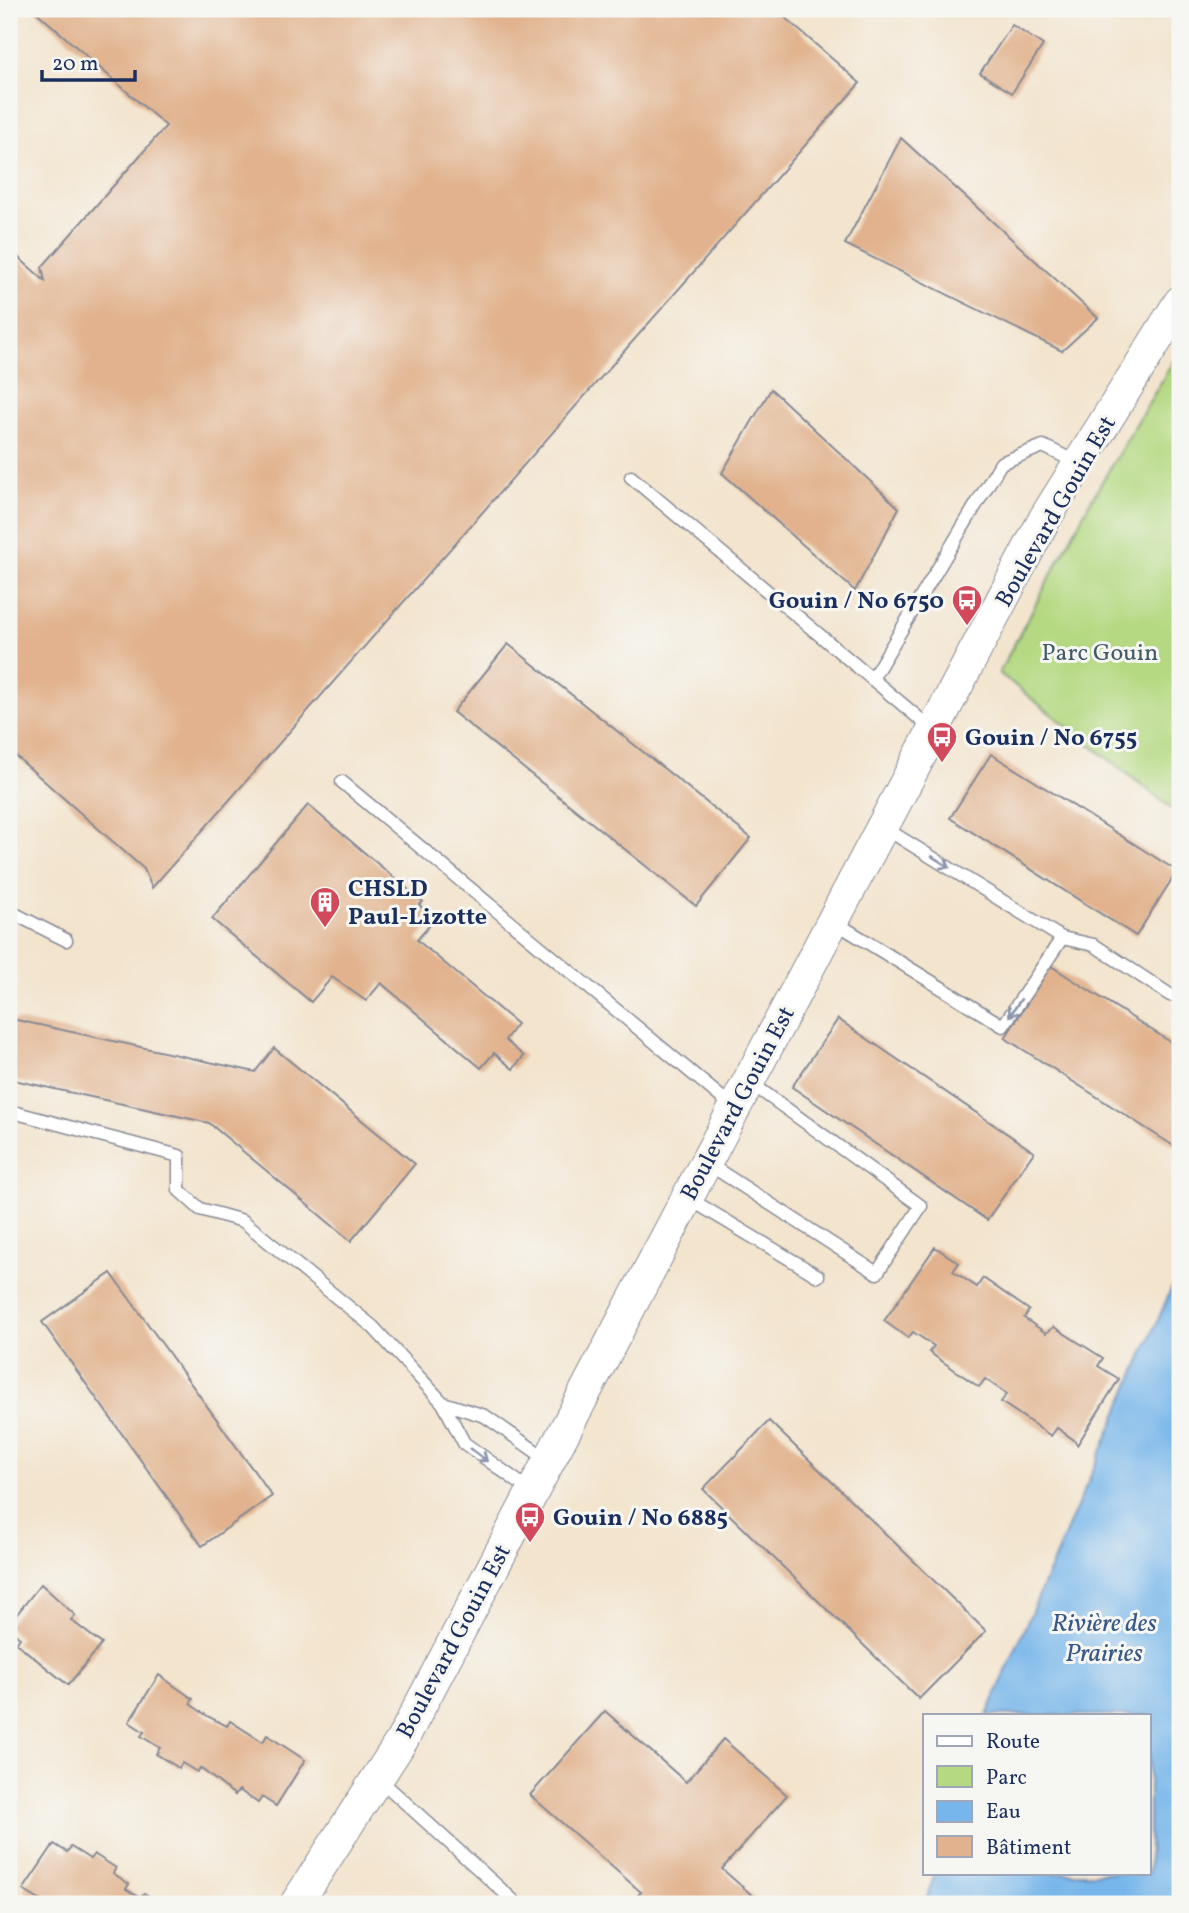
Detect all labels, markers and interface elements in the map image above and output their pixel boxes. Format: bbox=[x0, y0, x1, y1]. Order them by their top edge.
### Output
scale bar bbox=[42, 38, 135, 82]
text: 20 m bbox=[52, 50, 98, 79]
street label: Boulevard Gouin Est bbox=[988, 410, 1125, 614]
bus stop icon: Gouin / No 6750 bbox=[950, 583, 984, 627]
place label: Gouin / No 6750 bbox=[769, 585, 944, 619]
park label: Parc Gouin bbox=[1042, 637, 1158, 671]
bus stop icon: Gouin / No 6755 bbox=[925, 720, 959, 764]
place label: Gouin / No 6755 bbox=[965, 722, 1137, 756]
one-way arrow bbox=[930, 856, 950, 870]
place label: CHSLD Paul-Lizotte bbox=[348, 873, 487, 935]
building icon: CHSLD Paul-Lizotte bbox=[308, 885, 342, 929]
one-way arrow bbox=[1007, 998, 1022, 1017]
street label: Boulevard Gouin Est bbox=[673, 1001, 804, 1207]
one-way arrow bbox=[469, 1447, 488, 1462]
bus stop icon: Gouin / No 6885 bbox=[513, 1500, 547, 1544]
place label: Gouin / No 6885 bbox=[553, 1502, 728, 1536]
street label: Boulevard Gouin Est bbox=[389, 1539, 520, 1745]
water label: Rivière des Prairies bbox=[1051, 1606, 1157, 1672]
legend bbox=[923, 1714, 1150, 1874]
text: Route bbox=[986, 1728, 1040, 1757]
text: Parc bbox=[986, 1764, 1027, 1793]
text: Eau bbox=[986, 1798, 1021, 1827]
text: Bâtiment bbox=[986, 1834, 1071, 1863]

